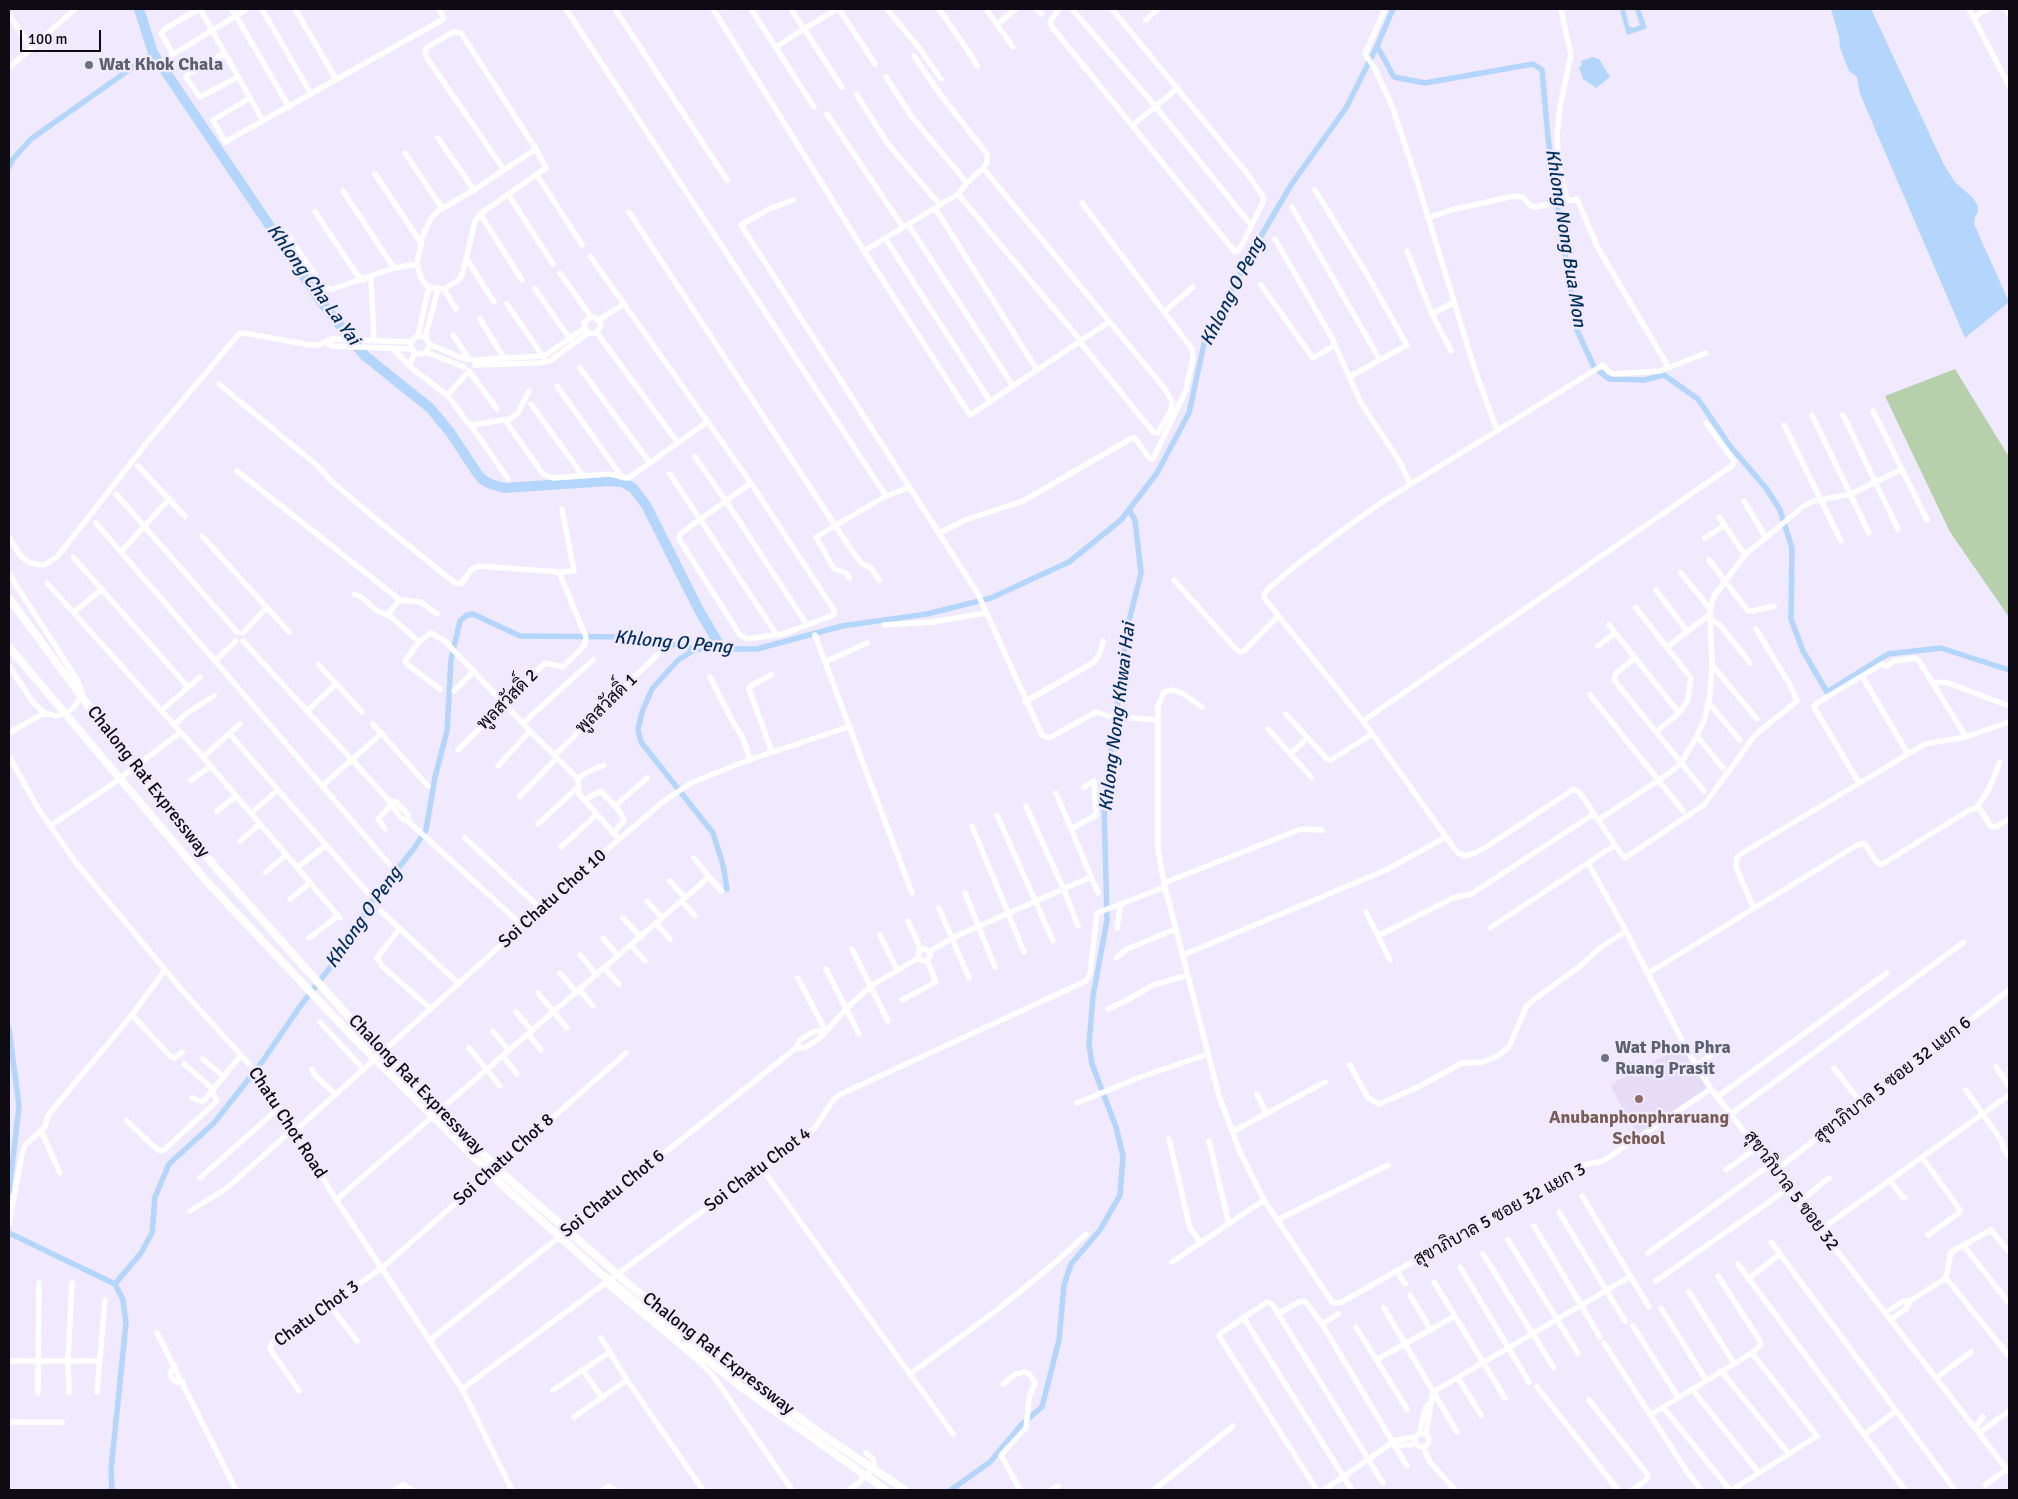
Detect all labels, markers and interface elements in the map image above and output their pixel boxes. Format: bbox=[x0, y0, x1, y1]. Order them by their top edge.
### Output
scale bar bbox=[22, 20, 104, 52]
text: 100 m bbox=[28, 30, 68, 48]
place label: Wat Khok Chala bbox=[99, 54, 223, 76]
marker: Wat Khok Chala bbox=[83, 59, 95, 71]
water label: Khlong Nong Bua Mon bbox=[1540, 147, 1590, 329]
water label: Khlong Cha La Yai bbox=[261, 220, 365, 350]
water label: Khlong O Peng bbox=[1196, 234, 1270, 350]
water label: Khlong Nong Khwai Hai bbox=[1095, 621, 1141, 813]
water label: Khlong O Peng bbox=[613, 626, 733, 660]
street label: พูลสวัสดิ์ 2 bbox=[473, 665, 543, 735]
street label: พูลสวัสดิ์ 1 bbox=[572, 669, 642, 739]
street label: Chalong Rat Expressway bbox=[82, 702, 214, 862]
street label: Soi Chatu Chot 10 bbox=[495, 845, 611, 953]
water label: Khlong O Peng bbox=[321, 863, 407, 973]
street label: Chalong Rat Expressway bbox=[343, 1010, 489, 1160]
street label: สุขาภิบาล 5 ซอย 32 แยก 6 bbox=[1810, 1012, 1976, 1148]
place label: Wat Phon Phra Ruang Prasit bbox=[1615, 1037, 1731, 1080]
marker: Wat Phon Phra Ruang Prasit bbox=[1599, 1052, 1611, 1064]
street label: Chatu Chot Road bbox=[243, 1063, 331, 1183]
marker: Anubanphonphraruang School bbox=[1633, 1093, 1645, 1105]
place label: Anubanphonphraruang School bbox=[1549, 1107, 1729, 1150]
street label: Soi Chatu Chot 8 bbox=[449, 1109, 559, 1211]
street label: Soi Chatu Chot 4 bbox=[700, 1123, 816, 1217]
street label: สุขาภิบาล 5 ซอย 32 bbox=[1739, 1127, 1843, 1255]
street label: Soi Chatu Chot 6 bbox=[557, 1145, 669, 1243]
street label: สุขาภิบาล 5 ซอย 32 แยก 3 bbox=[1410, 1159, 1590, 1271]
street label: Chatu Chot 3 bbox=[270, 1276, 364, 1352]
street label: Chalong Rat Expressway bbox=[638, 1288, 798, 1420]

